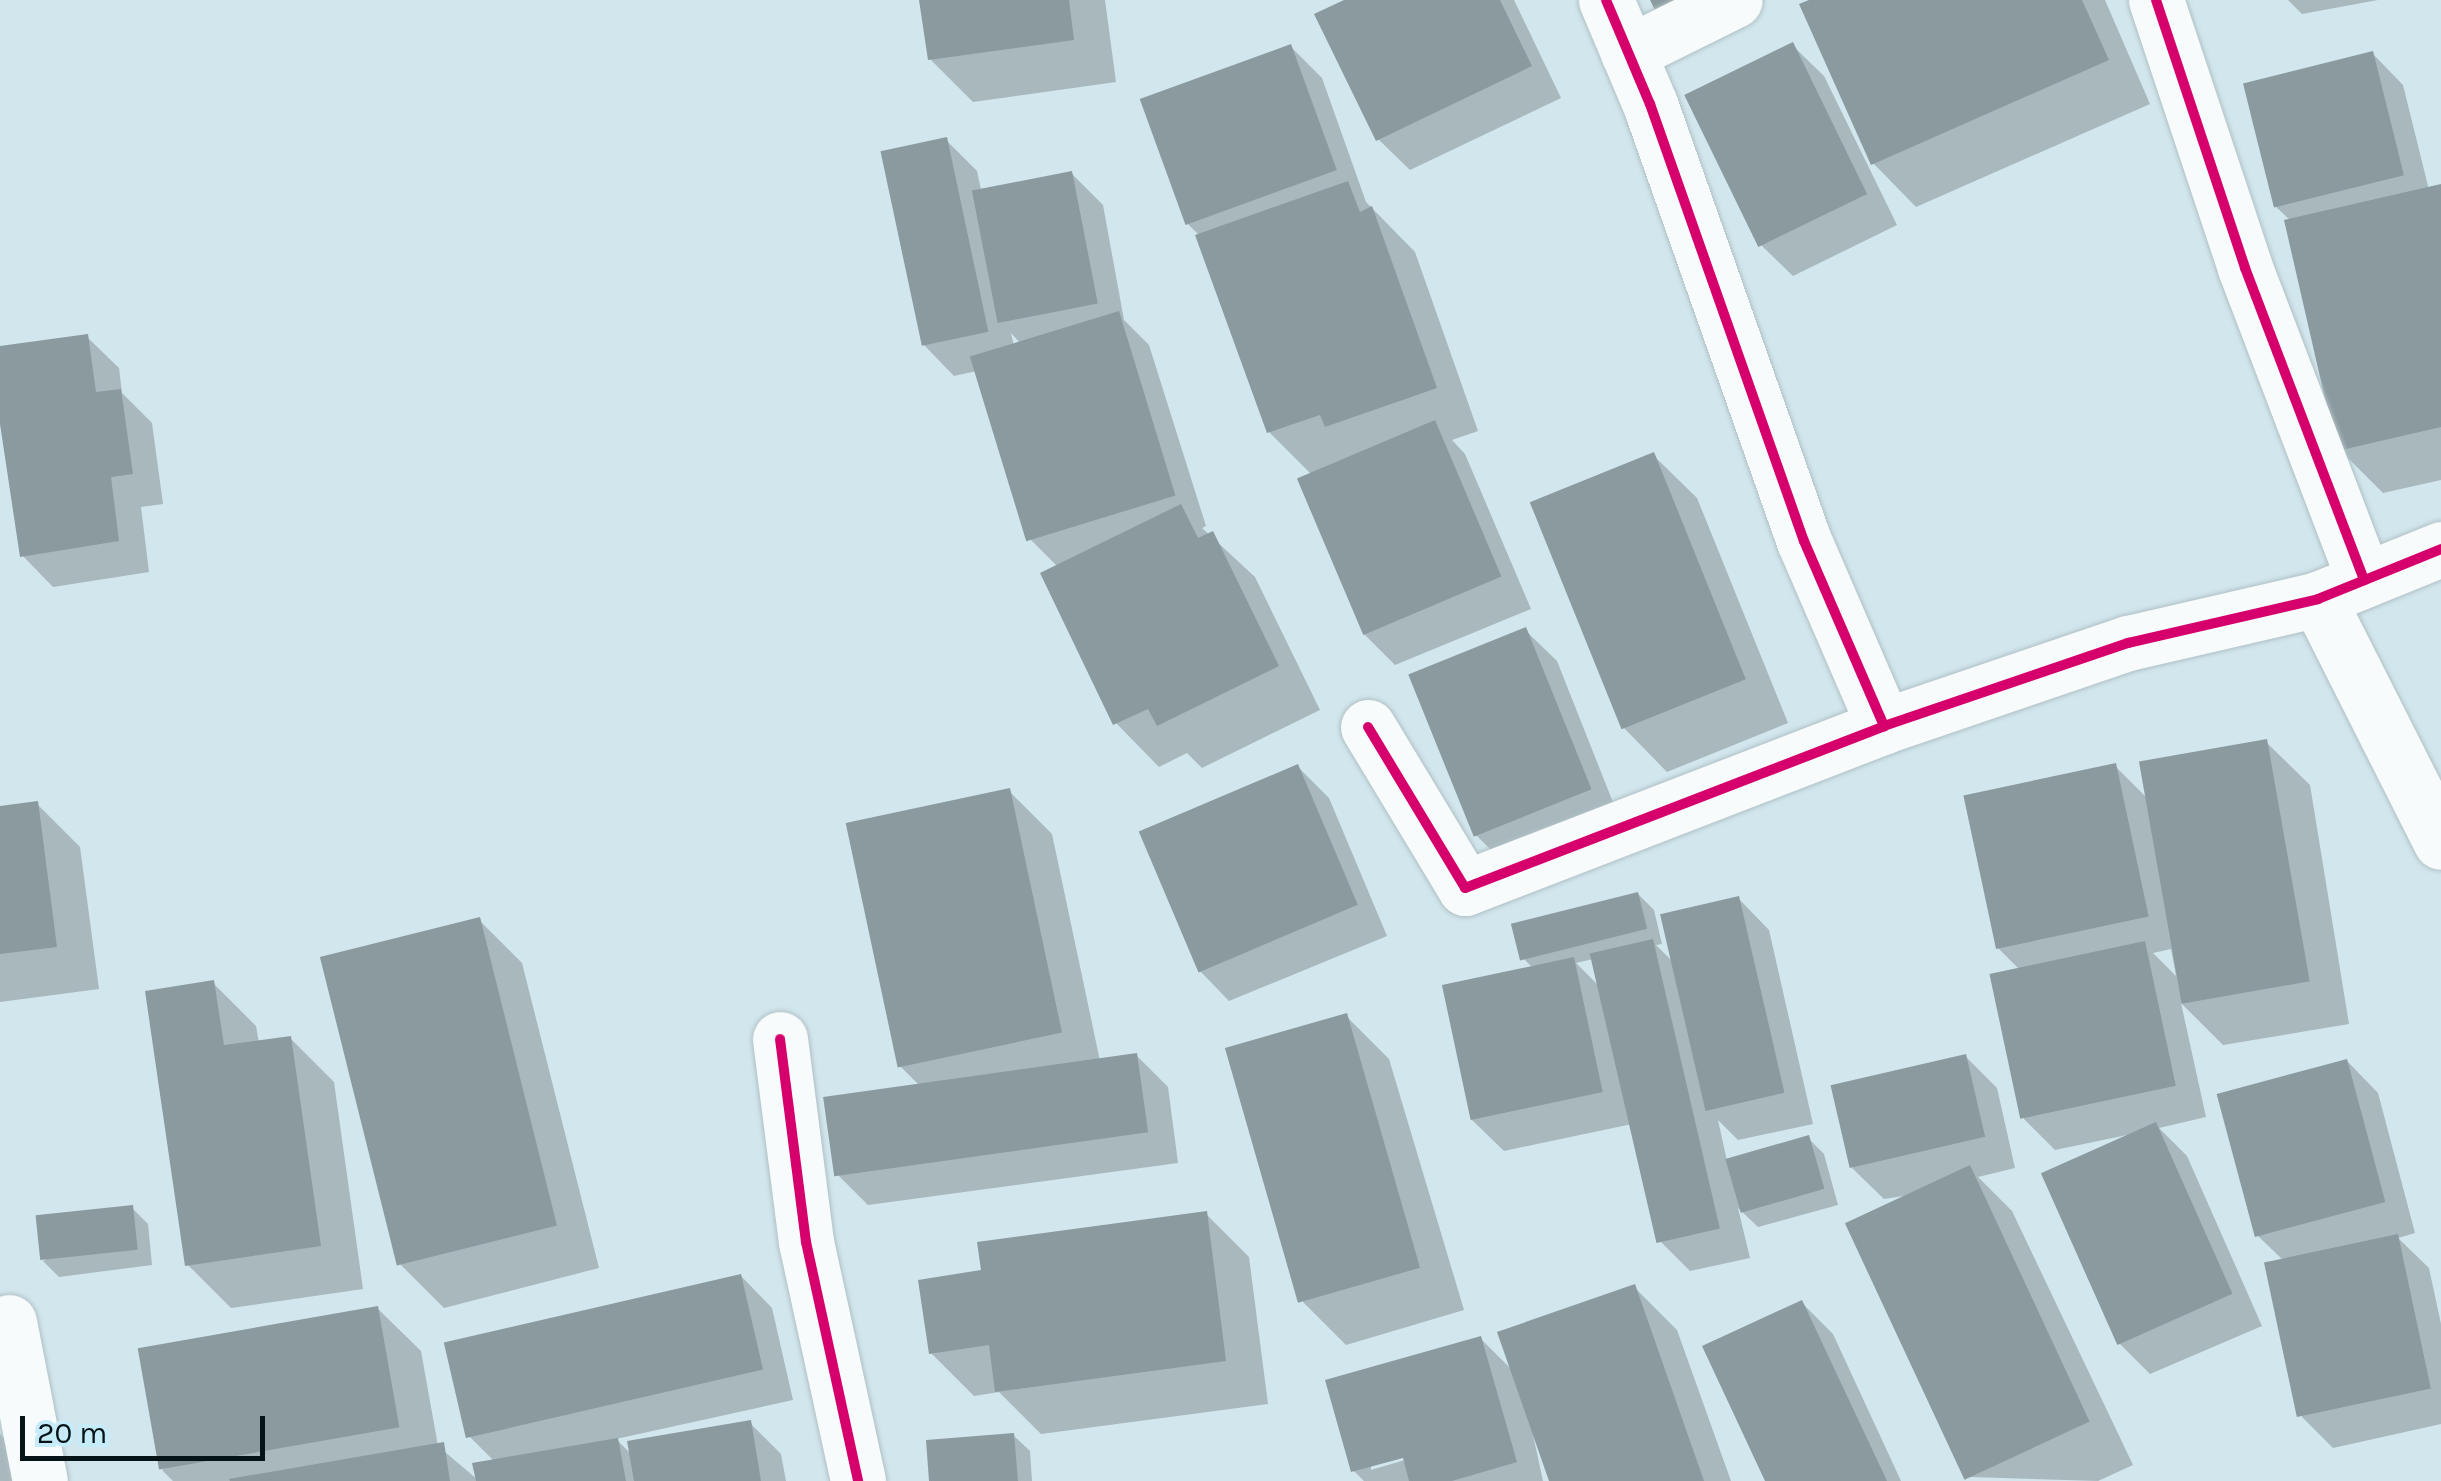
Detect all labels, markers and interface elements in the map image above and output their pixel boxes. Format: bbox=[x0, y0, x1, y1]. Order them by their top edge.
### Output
scale bar bbox=[25, 1396, 270, 1458]
text: 20 m bbox=[37, 1415, 107, 1451]

